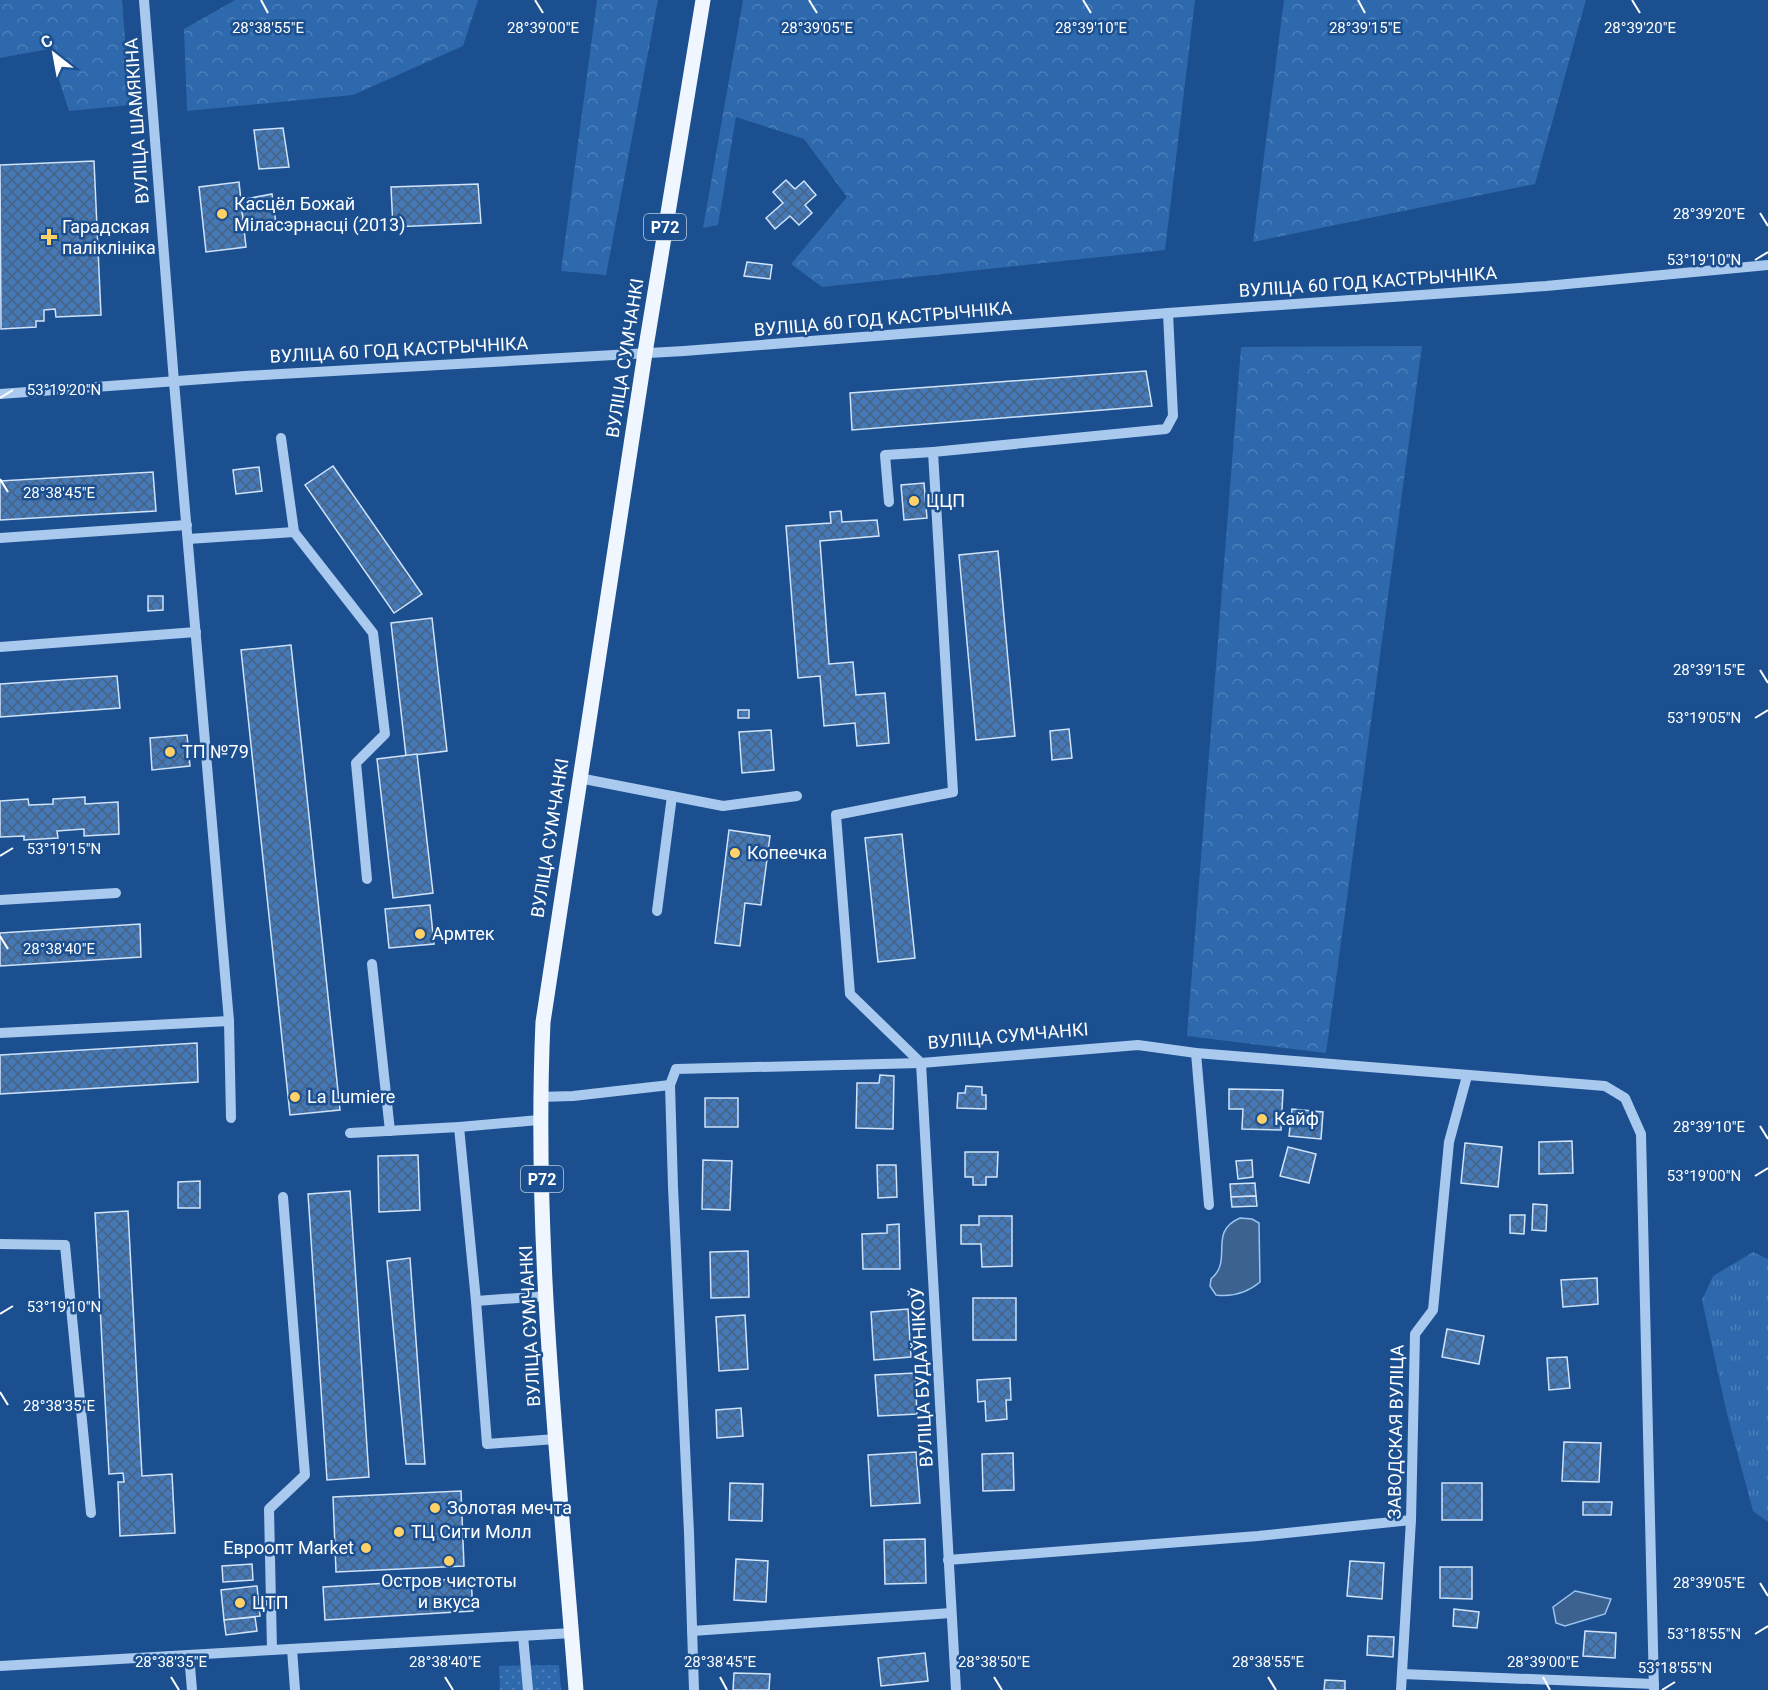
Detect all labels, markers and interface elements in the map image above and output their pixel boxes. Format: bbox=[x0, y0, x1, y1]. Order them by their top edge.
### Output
text: 28°38'55"E bbox=[232, 19, 305, 37]
text: 28°39'00"E bbox=[507, 19, 580, 37]
text: 28°39'05"E bbox=[781, 19, 854, 37]
text: 28°39'10"E bbox=[1055, 19, 1128, 37]
text: 28°39'15"E bbox=[1329, 19, 1402, 37]
text: 28°39'20"E bbox=[1604, 19, 1677, 37]
north arrow bbox=[24, 24, 84, 84]
text: С bbox=[37, 31, 56, 52]
street label: ВУЛІЦА ШАМЯКІНА bbox=[120, 37, 153, 205]
place label: Касцёл Божай Міласэрнасці (2013) bbox=[234, 193, 406, 236]
text: 28°39'20"E bbox=[1673, 205, 1746, 223]
marker: Касцёл Божай Міласэрнасці (2013) bbox=[215, 207, 229, 221]
road number: Р72 bbox=[644, 214, 686, 240]
place label: Гарадская паліклініка bbox=[62, 216, 156, 258]
marker: Гарадская паліклініка bbox=[40, 228, 58, 246]
text: 53°19'10"N bbox=[1667, 251, 1741, 269]
street label: ВУЛІЦА 60 ГОД КАСТРЫЧНІКА bbox=[1238, 262, 1498, 301]
street label: ВУЛІЦА СУМЧАНКІ bbox=[602, 277, 647, 439]
street label: ВУЛІЦА 60 ГОД КАСТРЫЧНІКА bbox=[753, 297, 1013, 340]
street label: ВУЛІЦА 60 ГОД КАСТРЫЧНІКА bbox=[269, 332, 529, 367]
text: 53°19'20"N bbox=[27, 381, 101, 399]
text: 28°38'45"E bbox=[23, 484, 96, 502]
place label: ЦЦП bbox=[926, 490, 965, 511]
marker: ЦЦП bbox=[907, 494, 921, 508]
text: 28°39'15"E bbox=[1673, 661, 1746, 679]
text: 53°19'05"N bbox=[1667, 709, 1741, 727]
place label: ТП №79 bbox=[182, 741, 249, 762]
marker: ТП №79 bbox=[163, 745, 177, 759]
street label: ВУЛІЦА СУМЧАНКІ bbox=[527, 757, 572, 919]
text: 53°19'15"N bbox=[27, 840, 101, 858]
place label: Копеечка bbox=[747, 842, 827, 863]
marker: Копеечка bbox=[728, 846, 742, 860]
place label: Армтек bbox=[432, 923, 495, 944]
marker: Армтек bbox=[413, 927, 427, 941]
text: 28°38'40"E bbox=[23, 940, 96, 958]
street label: ВУЛІЦА СУМЧАНКІ bbox=[927, 1018, 1089, 1053]
place label: La Lumiere bbox=[307, 1086, 395, 1107]
marker: La Lumiere bbox=[288, 1090, 302, 1104]
place label: Кайф bbox=[1274, 1108, 1319, 1129]
marker: Кайф bbox=[1255, 1112, 1269, 1126]
text: 28°39'10"E bbox=[1673, 1118, 1746, 1136]
road number: Р72 bbox=[521, 1166, 563, 1192]
text: 53°19'00"N bbox=[1667, 1167, 1741, 1185]
street label: ВУЛІЦА СУМЧАНКІ bbox=[515, 1245, 544, 1407]
street label: ВУЛІЦА БУДАЎНІКОЎ bbox=[906, 1286, 937, 1468]
text: 53°19'10"N bbox=[27, 1298, 101, 1316]
street label: ЗАВОДСКАЯ ВУЛІЦА bbox=[1383, 1344, 1408, 1519]
text: 28°38'35"E bbox=[23, 1397, 96, 1415]
place label: Золотая мечта bbox=[447, 1497, 572, 1518]
marker: Золотая мечта bbox=[428, 1501, 442, 1515]
place label: ТЦ Сити Молл bbox=[411, 1521, 532, 1542]
marker: ТЦ Сити Молл bbox=[392, 1525, 406, 1539]
place label: Евроопт Market bbox=[223, 1537, 354, 1558]
marker: Евроопт Market bbox=[359, 1541, 373, 1555]
marker: Остров чистоты и вкуса bbox=[442, 1554, 456, 1568]
place label: Остров чистоты и вкуса bbox=[381, 1570, 517, 1612]
text: 28°39'05"E bbox=[1673, 1574, 1746, 1592]
place label: ЦТП bbox=[252, 1592, 289, 1613]
marker: ЦТП bbox=[233, 1596, 247, 1610]
text: 53°18'55"N bbox=[1667, 1625, 1741, 1643]
text: 28°38'35"E bbox=[135, 1653, 208, 1671]
text: 28°38'40"E bbox=[409, 1653, 482, 1671]
text: 28°38'45"E bbox=[684, 1653, 757, 1671]
text: 28°38'50"E bbox=[958, 1653, 1031, 1671]
text: 28°38'55"E bbox=[1232, 1653, 1305, 1671]
text: 28°39'00"E bbox=[1507, 1653, 1580, 1671]
text: 53°18'55"N bbox=[1638, 1659, 1712, 1677]

